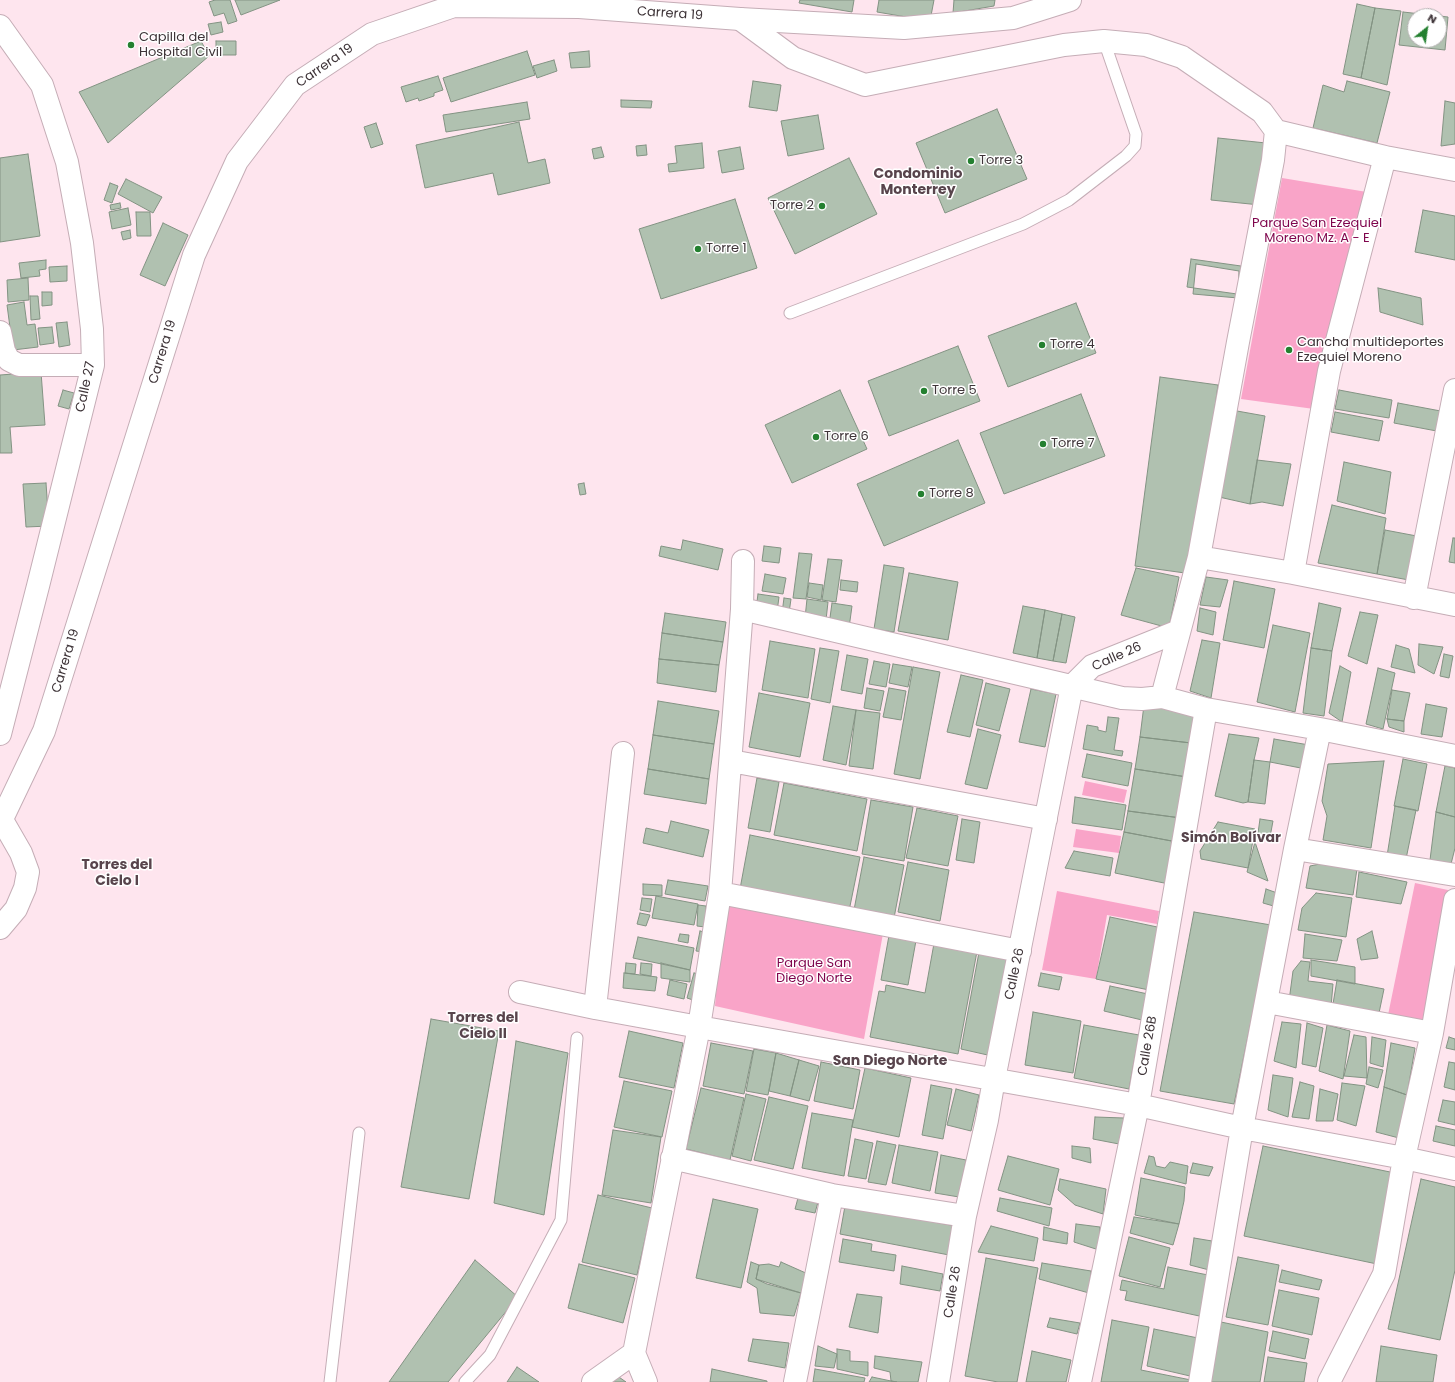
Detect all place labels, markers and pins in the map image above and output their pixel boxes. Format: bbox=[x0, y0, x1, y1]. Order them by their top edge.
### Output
place label: Capilla del Hospital Civil bbox=[139, 30, 222, 61]
marker: Capilla del Hospital Civil bbox=[126, 40, 136, 50]
place label: Torre 3 bbox=[979, 153, 1023, 169]
marker: Torre 3 bbox=[966, 156, 976, 166]
place label: Torre 2 bbox=[770, 198, 814, 214]
marker: Torre 2 bbox=[817, 201, 827, 211]
place label: Torre 1 bbox=[706, 241, 747, 257]
marker: Torre 1 bbox=[693, 244, 703, 254]
place label: Cancha multideportes Ezequiel Moreno bbox=[1297, 335, 1444, 366]
place label: Torre 4 bbox=[1050, 337, 1095, 353]
marker: Torre 4 bbox=[1037, 340, 1047, 350]
marker: Cancha multideportes Ezequiel Moreno bbox=[1284, 345, 1294, 355]
place label: Torre 5 bbox=[932, 383, 977, 399]
marker: Torre 5 bbox=[919, 386, 929, 396]
place label: Torre 6 bbox=[824, 429, 869, 445]
marker: Torre 6 bbox=[811, 432, 821, 442]
place label: Torre 7 bbox=[1051, 436, 1095, 452]
marker: Torre 7 bbox=[1038, 439, 1048, 449]
place label: Torre 8 bbox=[929, 486, 974, 502]
marker: Torre 8 bbox=[916, 489, 926, 499]

